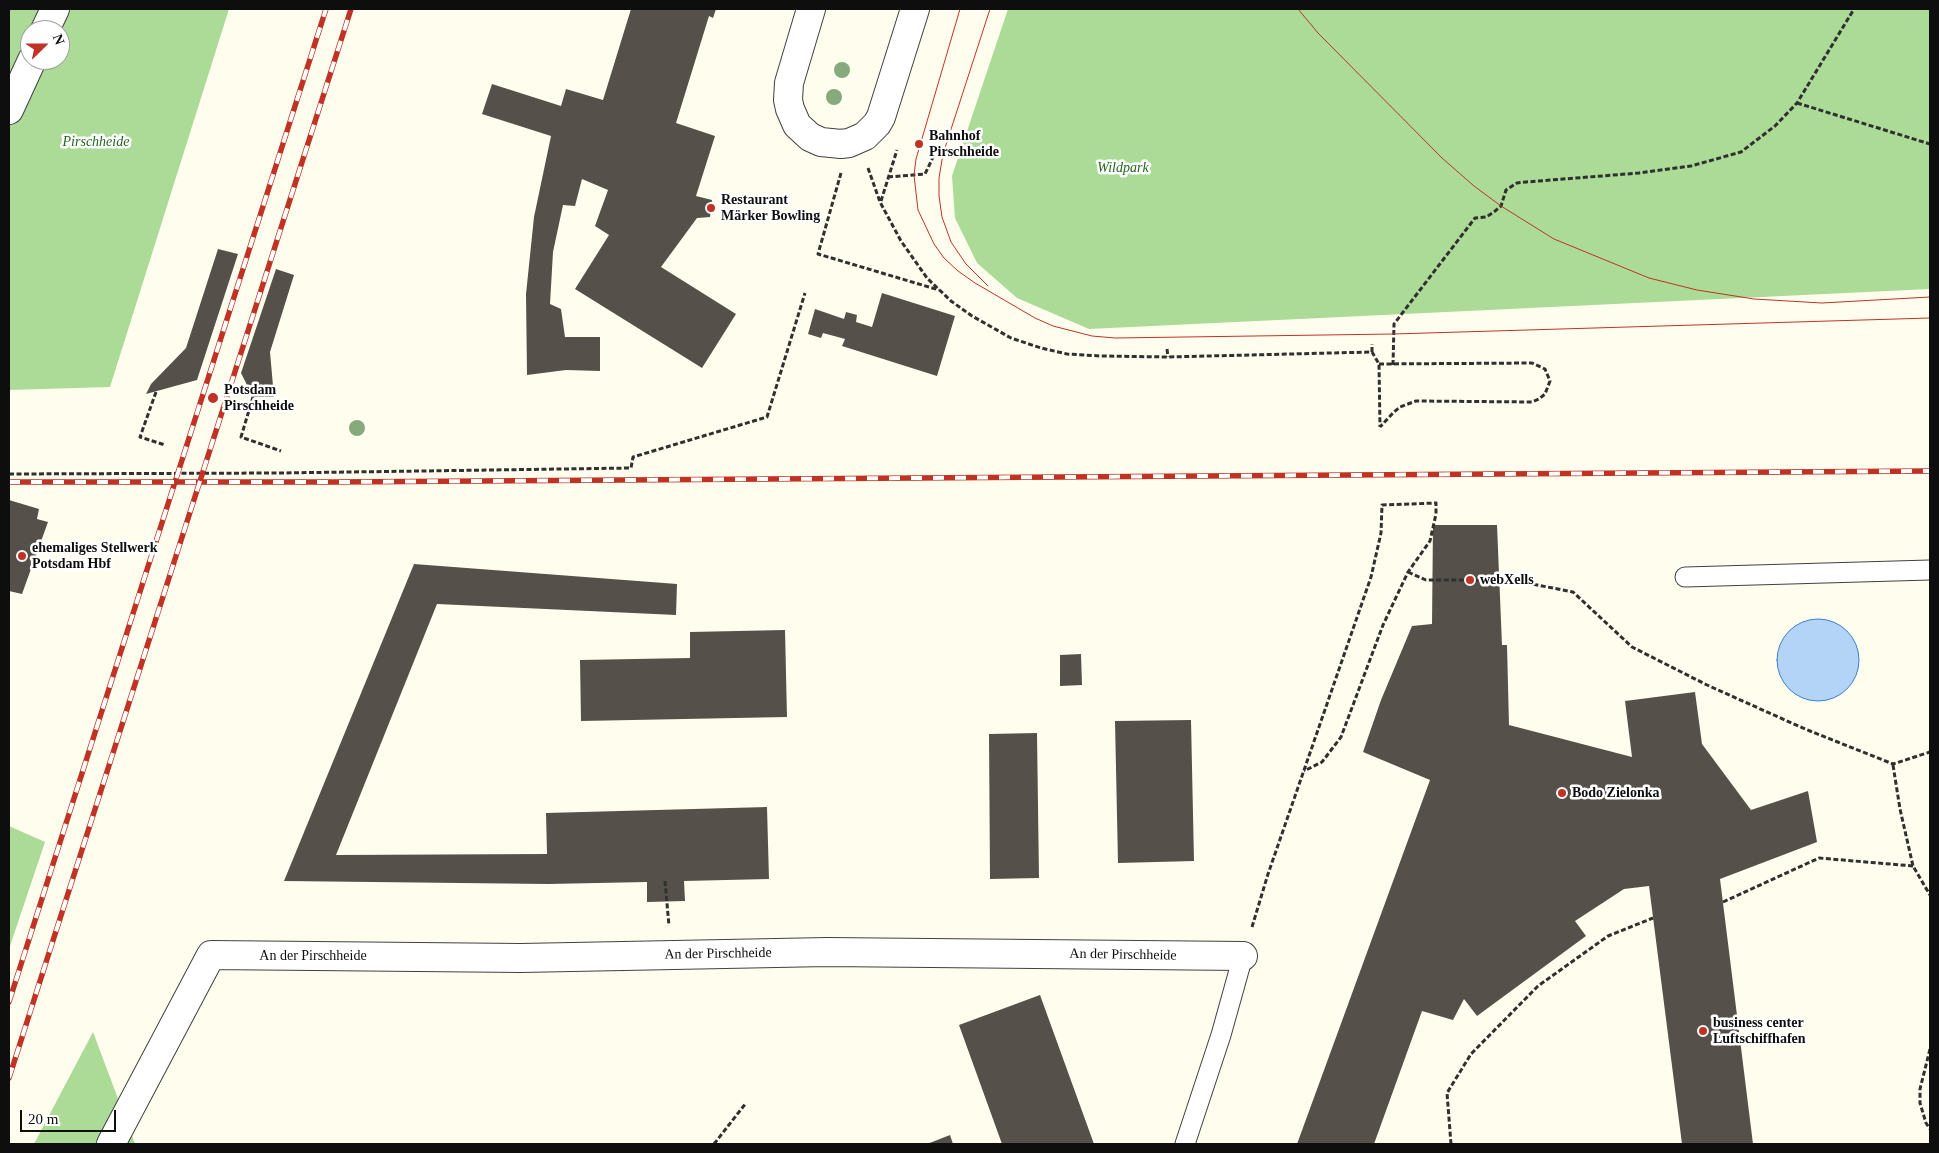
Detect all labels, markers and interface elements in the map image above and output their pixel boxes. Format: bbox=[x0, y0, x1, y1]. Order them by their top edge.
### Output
north arrow bbox=[20, 20, 70, 70]
text: N bbox=[50, 32, 67, 47]
place label: Bahnhof Pirschheide bbox=[929, 128, 999, 160]
park label: Pirschheide bbox=[63, 134, 129, 150]
marker: Bahnhof Pirschheide bbox=[913, 138, 925, 150]
park label: Wildpark bbox=[1097, 160, 1149, 176]
place label: Restaurant Märker Bowling bbox=[721, 192, 820, 224]
marker: Restaurant Märker Bowling bbox=[705, 202, 717, 214]
place label: Potsdam Pirschheide bbox=[224, 382, 294, 414]
marker: Potsdam Pirschheide bbox=[206, 391, 220, 405]
place label: ehemaliges Stellwerk Potsdam Hbf bbox=[32, 540, 158, 572]
marker: ehemaliges Stellwerk Potsdam Hbf bbox=[16, 550, 28, 562]
place label: webXells bbox=[1480, 572, 1534, 588]
marker: webXells bbox=[1464, 574, 1476, 586]
place label: Bodo Zielonka bbox=[1572, 785, 1660, 801]
marker: Bodo Zielonka bbox=[1556, 787, 1568, 799]
street label: An der Pirschheide bbox=[664, 945, 772, 963]
street label: An der Pirschheide bbox=[1069, 946, 1177, 964]
street label: An der Pirschheide bbox=[259, 948, 367, 964]
place label: business center Luftschiffhafen bbox=[1713, 1015, 1806, 1048]
marker: business center Luftschiffhafen bbox=[1697, 1025, 1709, 1037]
scale bar bbox=[22, 1100, 119, 1132]
text: 20 m bbox=[28, 1111, 58, 1127]

